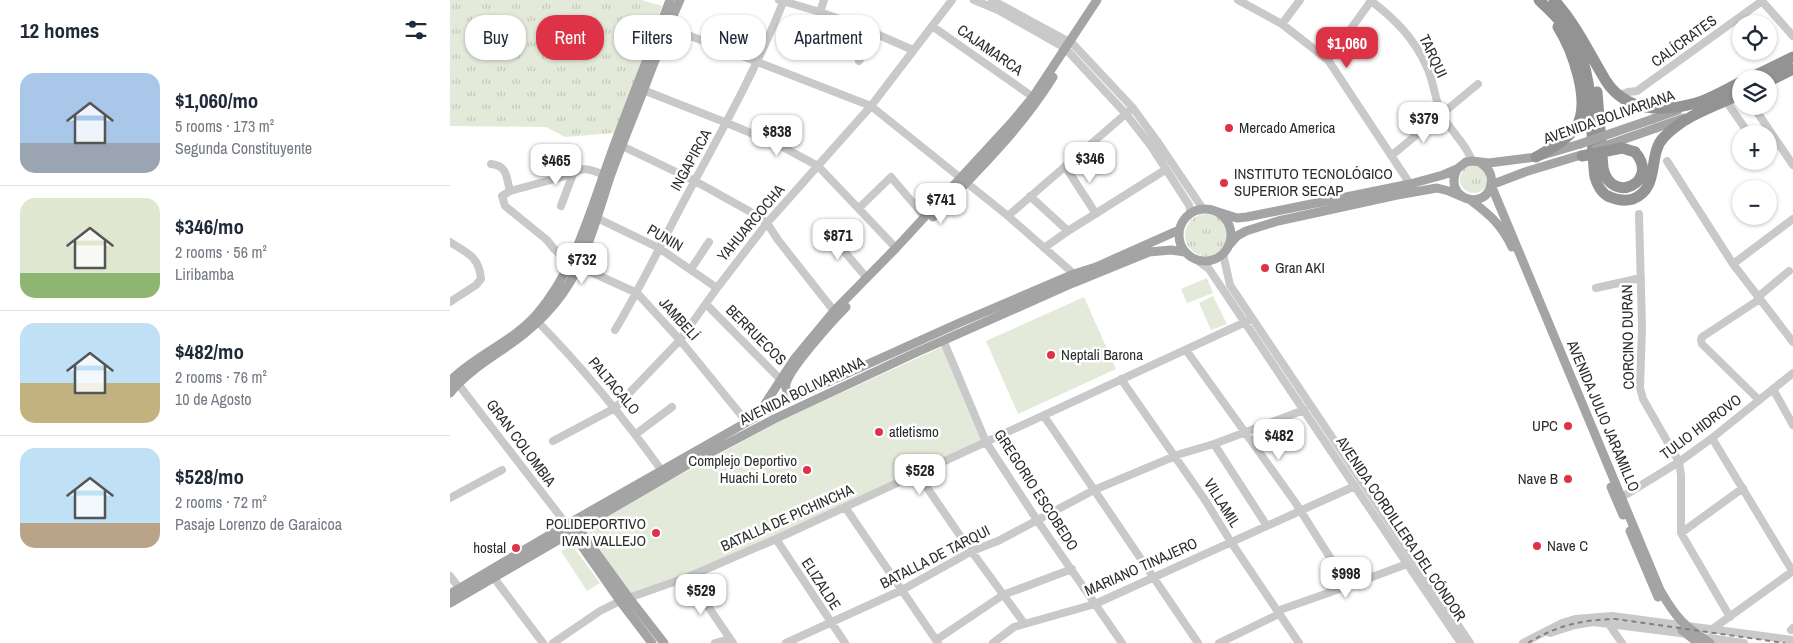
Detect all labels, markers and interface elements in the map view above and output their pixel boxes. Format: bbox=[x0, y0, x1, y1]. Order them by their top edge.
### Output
street label: CALÍCRATES bbox=[1647, 10, 1721, 72]
chip: Buy bbox=[465, 15, 526, 60]
chip: Rent bbox=[536, 15, 604, 60]
chip: Filters bbox=[614, 15, 691, 60]
chip: New bbox=[701, 15, 766, 60]
chip: Apartment bbox=[776, 15, 880, 60]
map controls bbox=[1732, 15, 1777, 225]
button: locate bbox=[1732, 15, 1777, 60]
text: 12 homes bbox=[20, 16, 99, 45]
icon: filters bbox=[402, 16, 430, 44]
street label: CAJAMARCA bbox=[953, 19, 1028, 80]
pin: $1,060 bbox=[1306, 27, 1388, 69]
street label: TARQUI bbox=[1414, 31, 1453, 81]
text: $1,060 bbox=[1327, 32, 1367, 54]
button: layers bbox=[1732, 70, 1777, 115]
street label: AVENIDA BOLIVARIANA bbox=[1540, 84, 1678, 149]
text: $1,060/mo bbox=[175, 86, 258, 115]
icon: home bbox=[60, 93, 120, 153]
pin: $379 bbox=[1394, 102, 1454, 144]
text: $379 bbox=[1409, 107, 1439, 129]
pin: $838 bbox=[747, 114, 807, 157]
text: 5 rooms · 173 m² bbox=[175, 115, 274, 137]
place label: Mercado America bbox=[1239, 117, 1336, 138]
text: $838 bbox=[762, 120, 792, 142]
marker: Mercado America bbox=[1223, 122, 1235, 134]
street label: INGAPIRCA bbox=[665, 124, 717, 194]
button: + bbox=[1732, 125, 1777, 170]
text: Segunda Constituyente bbox=[175, 137, 312, 159]
pin: $346 bbox=[1060, 142, 1120, 184]
pin: $465 bbox=[526, 144, 586, 186]
text: $346 bbox=[1075, 147, 1105, 169]
text: $465 bbox=[541, 149, 571, 171]
place label: INSTITUTO TECNOLÓGICO SUPERIOR SECAP bbox=[1234, 163, 1393, 201]
marker: INSTITUTO TECNOLÓGICO SUPERIOR SECAP bbox=[1218, 177, 1230, 189]
street label: YAHUARCOCHA bbox=[712, 179, 790, 266]
button: − bbox=[1732, 180, 1777, 225]
pin: $741 bbox=[911, 182, 971, 225]
text: $741 bbox=[926, 188, 956, 210]
text: $346/mo bbox=[175, 212, 244, 241]
icon: home bbox=[60, 218, 120, 278]
pin: $871 bbox=[808, 218, 868, 261]
street label: PUNIN bbox=[643, 219, 687, 256]
text: $871 bbox=[823, 224, 853, 246]
text: 2 rooms · 56 m² bbox=[175, 241, 267, 263]
pin: $732 bbox=[552, 242, 612, 285]
text: $732 bbox=[567, 248, 597, 270]
place label: Gran AKI bbox=[1275, 257, 1325, 278]
marker: Gran AKI bbox=[1259, 262, 1271, 274]
text: Liribamba bbox=[175, 263, 234, 285]
street label: CORCINO DURAN bbox=[1616, 284, 1639, 390]
street label: JAMBELÍ bbox=[654, 293, 705, 345]
street label: BERRUECOS bbox=[721, 300, 791, 370]
street label: AVENIDA JULIO JARAMILLO bbox=[1562, 336, 1645, 495]
text: $482/mo bbox=[175, 337, 244, 366]
icon: home bbox=[60, 343, 120, 403]
place label: Neptali Barona bbox=[1061, 344, 1143, 365]
marker: Neptali Barona bbox=[1045, 349, 1057, 361]
street label: AVENIDA BOLIVARIANA bbox=[735, 351, 869, 430]
street label: PALTACALO bbox=[584, 352, 645, 419]
text: 2 rooms · 76 m² bbox=[175, 366, 267, 388]
text: 10 de Agosto bbox=[175, 388, 252, 410]
street label: TULIO HIDROVO bbox=[1656, 389, 1746, 464]
street label: GRAN COLOMBIA bbox=[482, 395, 562, 491]
place label: UPC bbox=[1532, 415, 1558, 436]
pin: $482 bbox=[1249, 418, 1309, 461]
marker: UPC bbox=[1562, 420, 1574, 432]
place label: atletismo bbox=[889, 421, 939, 442]
text: $482 bbox=[1264, 424, 1294, 446]
street label: GREGORIO ESCOBEDO bbox=[989, 425, 1084, 554]
marker: atletismo bbox=[873, 426, 885, 438]
street label: AVENIDA CORDILLERA DEL CÓNDOR bbox=[1331, 431, 1471, 625]
place label: Complejo Deportivo Huachi Loreto bbox=[688, 450, 797, 488]
pin: $528 bbox=[890, 454, 950, 496]
text: $528 bbox=[905, 459, 935, 481]
text: $528/mo bbox=[175, 462, 244, 491]
marker: Complejo Deportivo Huachi Loreto bbox=[801, 464, 813, 476]
icon: home bbox=[60, 468, 120, 528]
place label: Nave B bbox=[1518, 468, 1558, 489]
marker: Nave B bbox=[1562, 473, 1574, 485]
street label: VILLAMIL bbox=[1199, 474, 1246, 531]
street label: BATALLA DE PICHINCHA bbox=[717, 479, 857, 556]
text: 2 rooms · 72 m² bbox=[175, 491, 267, 513]
text: Pasaje Lorenzo de Garaicoa bbox=[175, 513, 342, 535]
place label: POLIDEPORTIVO IVAN VALLEJO bbox=[546, 513, 646, 551]
street label: BATALLA DE TARQUI bbox=[876, 520, 993, 593]
marker: POLIDEPORTIVO IVAN VALLEJO bbox=[650, 527, 662, 539]
street label: MARIANO TINAJERO bbox=[1081, 532, 1201, 601]
place label: Nave C bbox=[1547, 535, 1588, 556]
place label: hostal bbox=[473, 537, 506, 558]
marker: Nave C bbox=[1531, 540, 1543, 552]
marker: hostal bbox=[510, 542, 522, 554]
street label: ELIZALDE bbox=[797, 554, 846, 614]
pin: $998 bbox=[1316, 556, 1376, 599]
text: $998 bbox=[1331, 562, 1361, 584]
pin: $529 bbox=[671, 574, 731, 616]
text: $529 bbox=[686, 579, 716, 601]

